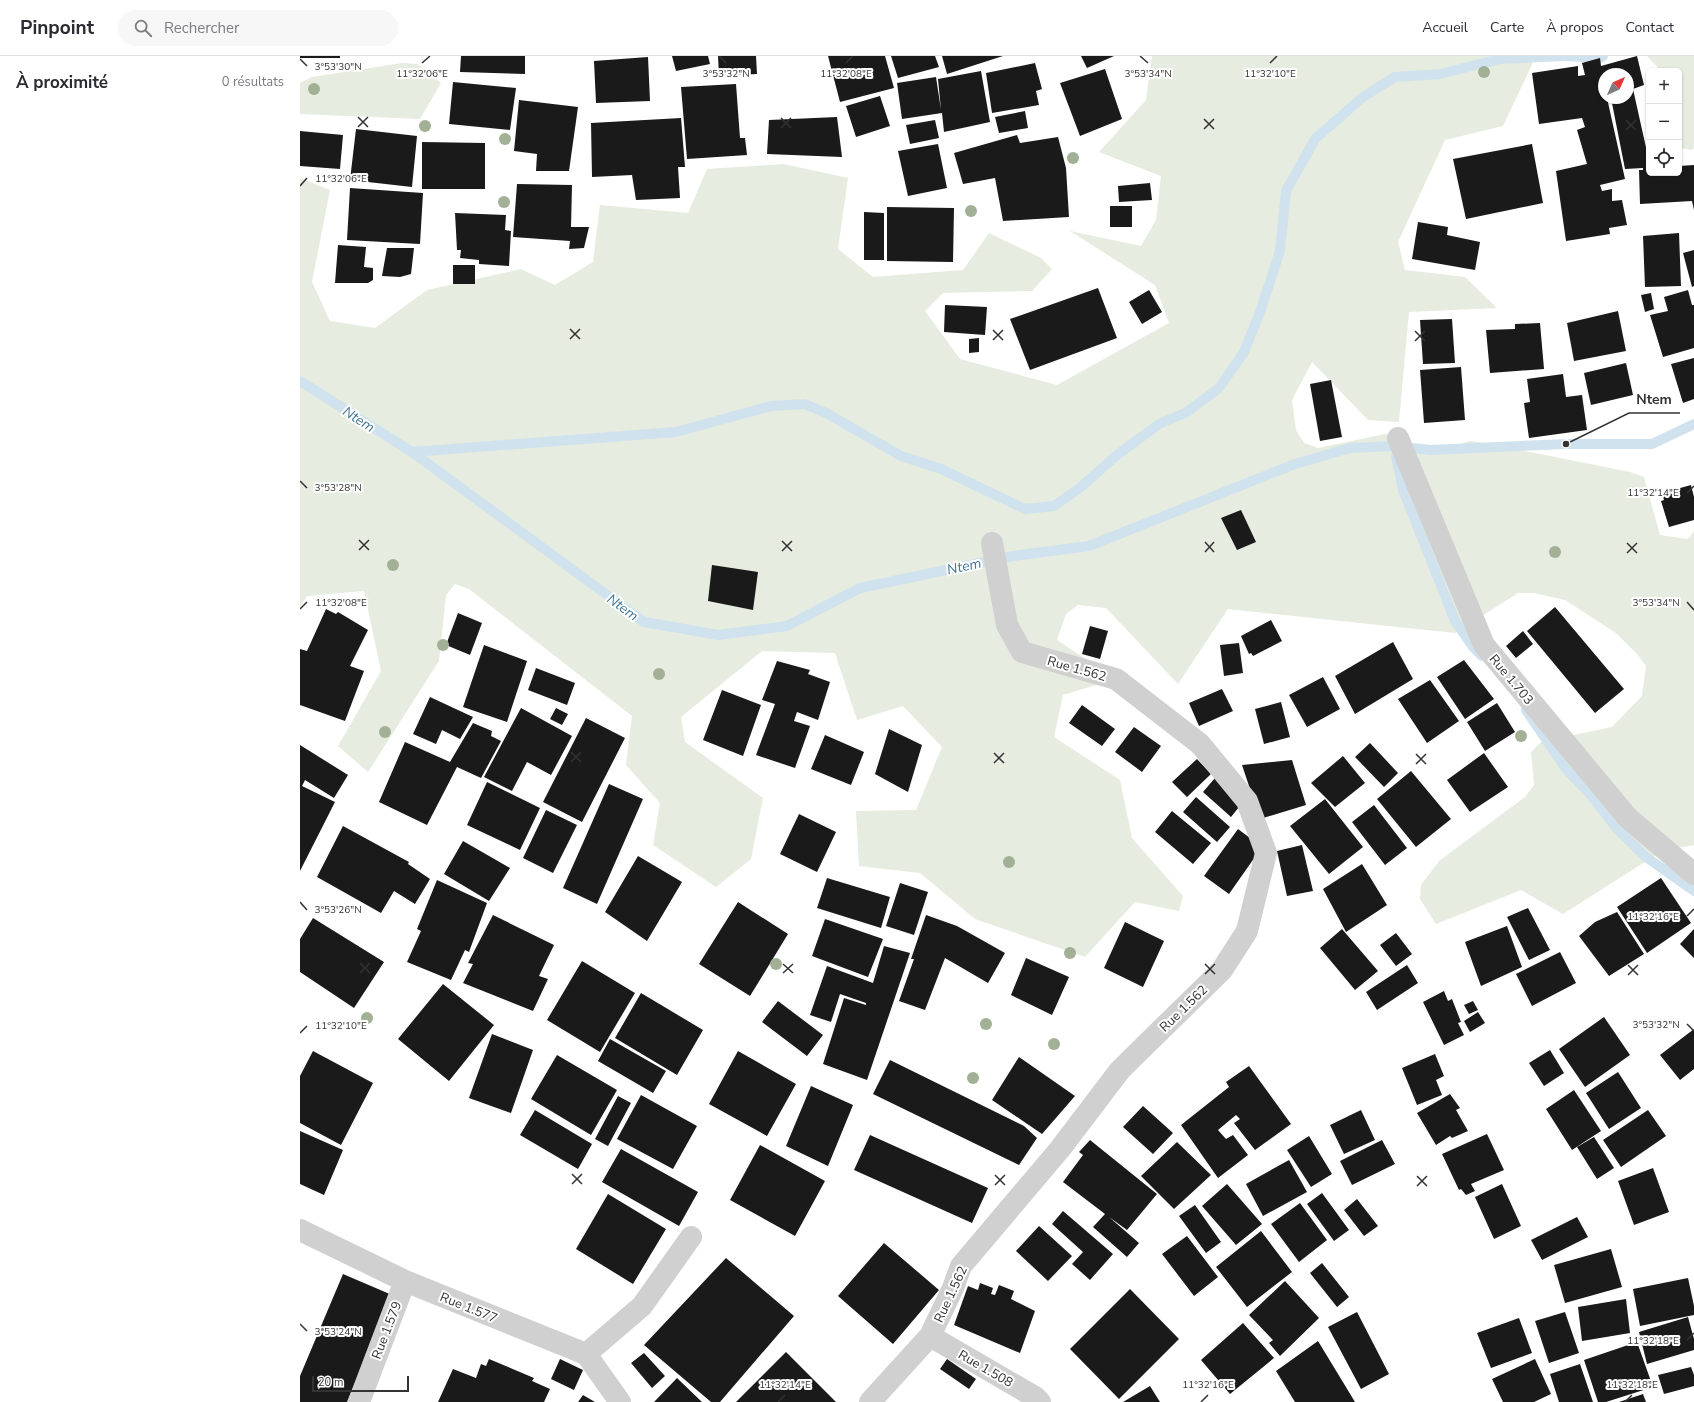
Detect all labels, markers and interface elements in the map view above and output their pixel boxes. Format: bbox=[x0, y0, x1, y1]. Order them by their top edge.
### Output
search box bbox=[118, 10, 398, 46]
text: Pinpoint bbox=[20, 15, 94, 41]
icon: search bbox=[132, 17, 154, 39]
text: Rechercher bbox=[164, 18, 239, 38]
text: Accueil bbox=[1422, 18, 1468, 37]
text: Carte bbox=[1490, 18, 1524, 37]
text: À propos bbox=[1546, 18, 1604, 37]
text: Contact bbox=[1626, 18, 1674, 37]
text: 3°53'30"N bbox=[314, 60, 362, 74]
text: 11°32'06"E bbox=[396, 67, 448, 81]
text: 3°53'32"N bbox=[702, 67, 750, 81]
text: 11°32'08"E bbox=[820, 67, 872, 81]
text: 3°53'34"N bbox=[1124, 67, 1172, 81]
text: 11°32'10"E bbox=[1244, 67, 1296, 81]
north arrow bbox=[1598, 68, 1634, 104]
map controls bbox=[1646, 68, 1682, 176]
button: + bbox=[1646, 68, 1682, 104]
text: À proximité bbox=[16, 71, 108, 94]
text: 0 résultats bbox=[222, 73, 284, 91]
button: − bbox=[1646, 104, 1682, 140]
button: locate bbox=[1646, 140, 1682, 176]
text: 11°32'06"E bbox=[315, 172, 367, 186]
callout: Ntem bbox=[1629, 387, 1680, 413]
text: Ntem bbox=[1636, 390, 1672, 409]
water label: Ntem bbox=[339, 402, 378, 437]
text: 3°53'28"N bbox=[314, 481, 362, 495]
text: 11°32'14"E bbox=[1627, 486, 1679, 500]
water label: Ntem bbox=[945, 554, 983, 579]
water label: Ntem bbox=[603, 590, 642, 625]
text: 11°32'08"E bbox=[315, 596, 367, 610]
text: 3°53'34"N bbox=[1632, 596, 1680, 610]
street label: Rue 1.703 bbox=[1485, 651, 1538, 709]
street label: Rue 1.562 bbox=[1045, 652, 1108, 686]
text: 3°53'26"N bbox=[314, 903, 362, 917]
text: 11°32'16"E bbox=[1627, 910, 1679, 924]
street label: Rue 1.562 bbox=[1156, 981, 1212, 1036]
text: 3°53'32"N bbox=[1632, 1018, 1680, 1032]
text: 11°32'10"E bbox=[315, 1019, 367, 1033]
street label: Rue 1.562 bbox=[930, 1263, 972, 1326]
street label: Rue 1.577 bbox=[437, 1288, 500, 1328]
street label: Rue 1.579 bbox=[368, 1299, 406, 1362]
text: 3°53'24"N bbox=[314, 1325, 362, 1339]
text: 11°32'18"E bbox=[1627, 1334, 1679, 1348]
street label: Rue 1.508 bbox=[955, 1346, 1016, 1392]
scale bar bbox=[312, 1374, 409, 1393]
text: 20 m bbox=[318, 1375, 343, 1390]
text: 11°32'14"E bbox=[759, 1378, 811, 1392]
text: 11°32'16"E bbox=[1182, 1378, 1234, 1392]
text: 11°32'18"E bbox=[1606, 1378, 1658, 1392]

